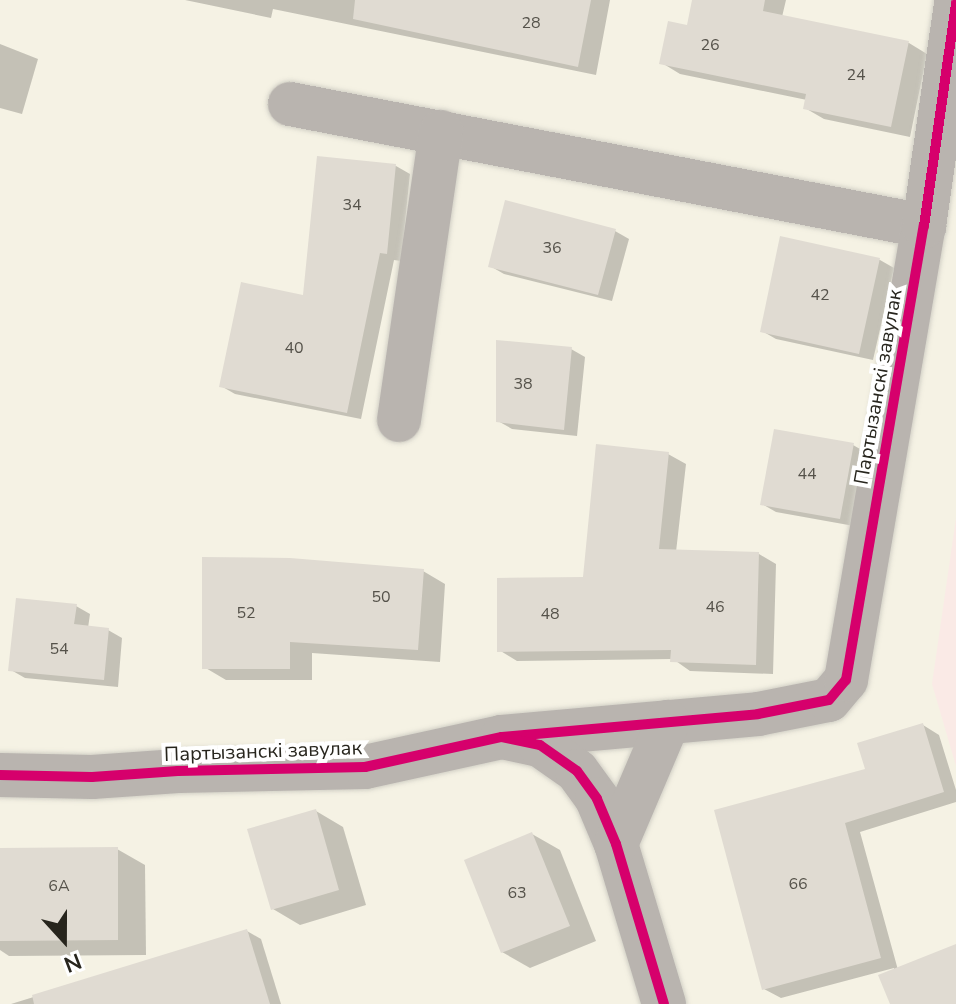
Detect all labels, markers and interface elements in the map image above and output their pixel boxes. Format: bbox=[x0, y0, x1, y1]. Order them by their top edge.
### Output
house number: 28 bbox=[521, 13, 541, 33]
house number: 26 bbox=[700, 35, 720, 55]
house number: 24 bbox=[846, 65, 866, 85]
house number: 34 bbox=[342, 195, 362, 215]
house number: 36 bbox=[542, 238, 562, 258]
house number: 42 bbox=[810, 285, 830, 305]
street label: Партызанскі завулак bbox=[849, 287, 907, 487]
house number: 40 bbox=[284, 338, 304, 358]
house number: 38 bbox=[513, 374, 533, 394]
house number: 44 bbox=[797, 464, 817, 484]
house number: 50 bbox=[371, 587, 391, 607]
house number: 46 bbox=[705, 597, 725, 617]
house number: 52 bbox=[236, 603, 256, 623]
house number: 48 bbox=[540, 604, 560, 624]
house number: 54 bbox=[49, 639, 69, 659]
street label: Партызанскі завулак bbox=[164, 736, 362, 766]
house number: 66 bbox=[788, 874, 808, 894]
house number: 6А bbox=[48, 876, 70, 896]
house number: 63 bbox=[507, 883, 527, 903]
north arrow bbox=[24, 900, 104, 980]
text: N bbox=[60, 945, 86, 979]

